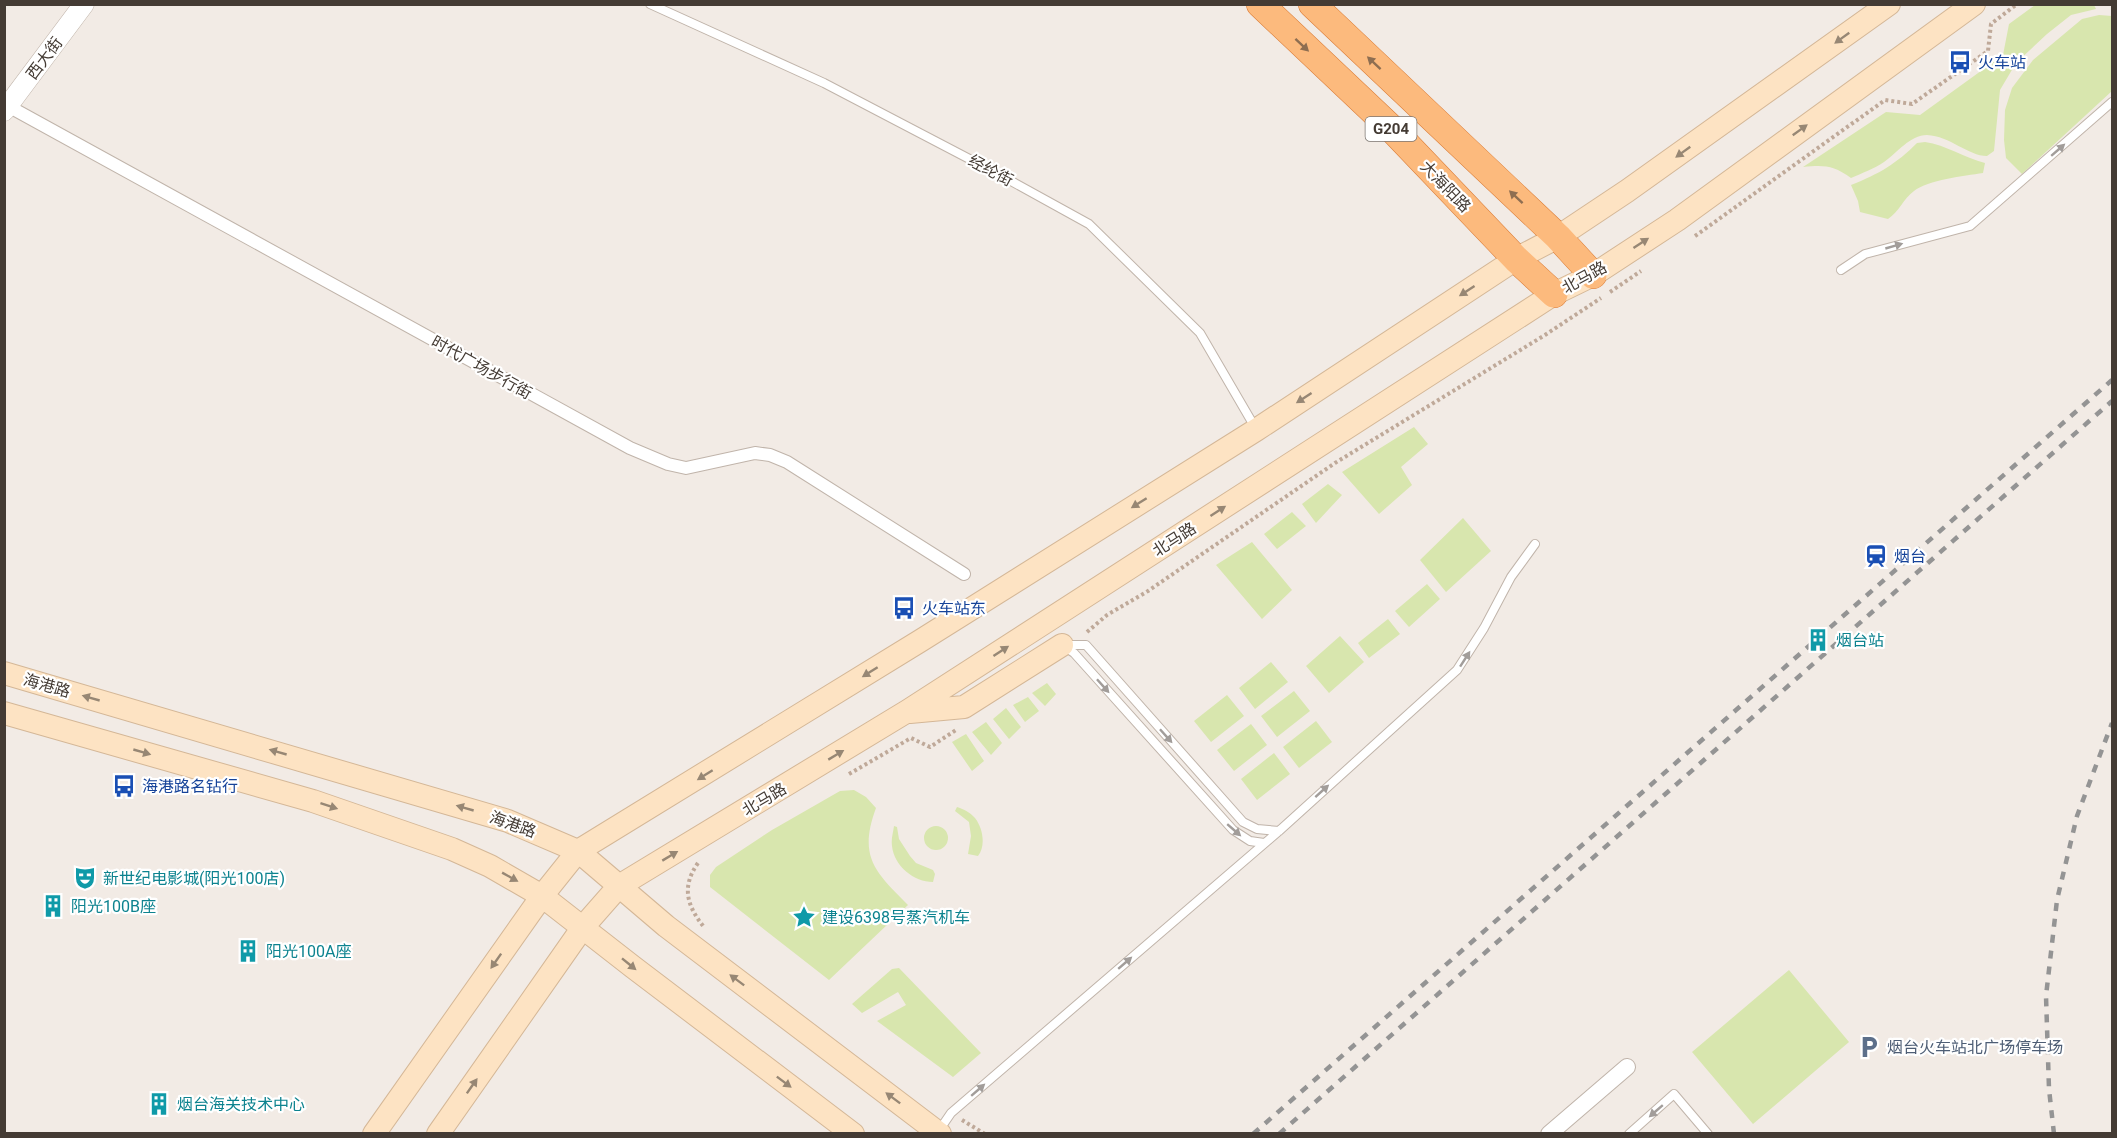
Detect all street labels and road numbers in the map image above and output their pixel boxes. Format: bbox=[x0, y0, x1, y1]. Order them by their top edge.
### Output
street label: 西大街 bbox=[22, 33, 66, 83]
road number: G204 bbox=[1366, 117, 1416, 141]
street label: 经纶街 bbox=[965, 151, 1016, 190]
street label: 大海阳路 bbox=[1417, 157, 1475, 216]
street label: 北马路 bbox=[1559, 257, 1610, 297]
street label: 时代广场步行街 bbox=[428, 332, 535, 403]
street label: 北马路 bbox=[1149, 518, 1200, 560]
street label: 海港路 bbox=[21, 670, 73, 701]
street label: 北马路 bbox=[739, 779, 790, 820]
street label: 海港路 bbox=[487, 807, 539, 842]

